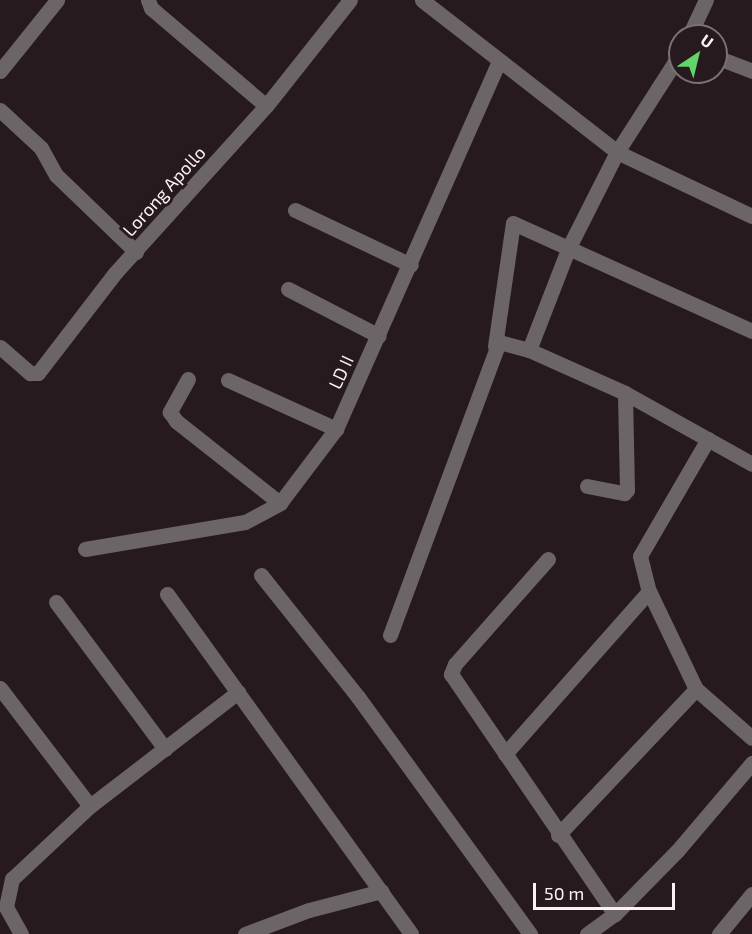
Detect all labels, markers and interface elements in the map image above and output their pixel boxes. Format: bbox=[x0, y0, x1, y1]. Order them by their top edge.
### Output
north arrow bbox=[668, 24, 728, 84]
text: U bbox=[698, 30, 717, 51]
street label: Lorong Apollo bbox=[118, 141, 210, 241]
street label: LD II bbox=[324, 352, 358, 392]
scale bar bbox=[536, 871, 678, 909]
text: 50 m bbox=[544, 882, 584, 904]

